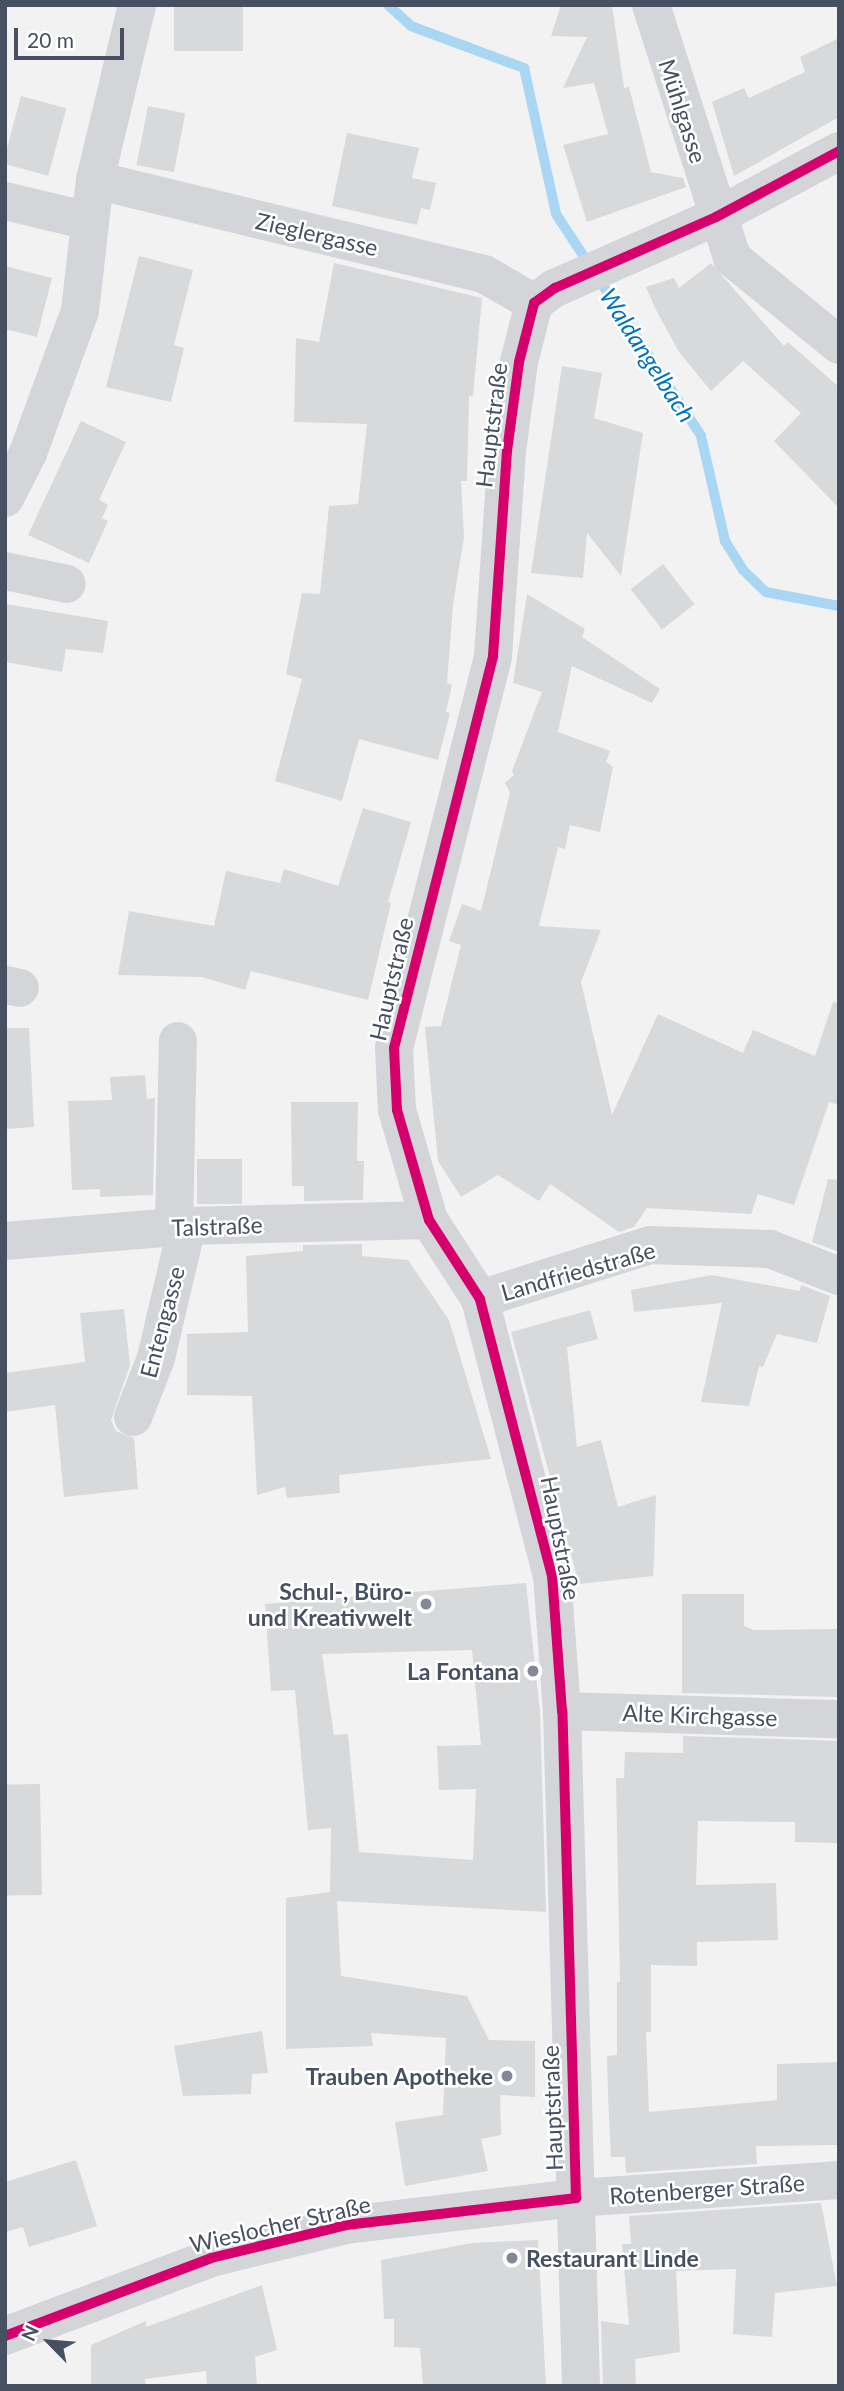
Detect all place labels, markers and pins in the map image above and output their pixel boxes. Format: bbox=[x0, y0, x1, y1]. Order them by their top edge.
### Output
place label: Schul-, Büro- und Kreativwelt bbox=[248, 1577, 412, 1631]
marker: Schul-, Büro- und Kreativwelt bbox=[418, 1596, 434, 1612]
place label: La Fontana bbox=[407, 1657, 519, 1685]
marker: La Fontana bbox=[525, 1663, 541, 1679]
place label: Trauben Apotheke bbox=[305, 2062, 493, 2090]
marker: Trauben Apotheke bbox=[499, 2068, 515, 2084]
place label: Restaurant Linde bbox=[526, 2244, 699, 2272]
marker: Restaurant Linde bbox=[504, 2250, 520, 2266]

